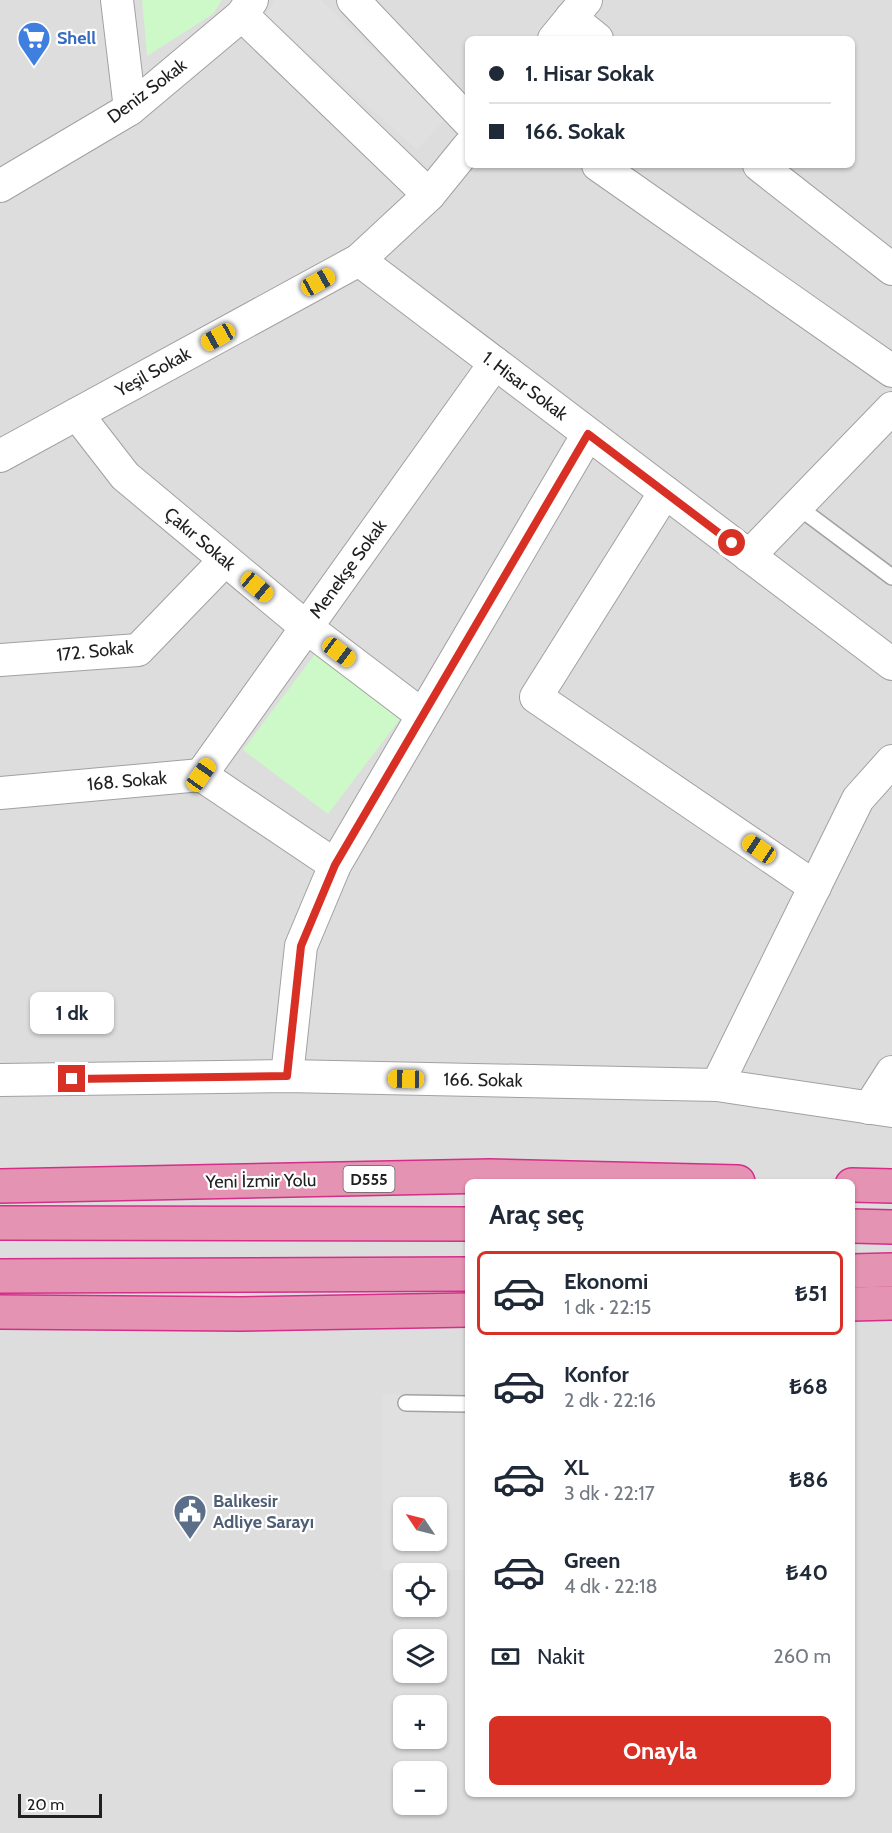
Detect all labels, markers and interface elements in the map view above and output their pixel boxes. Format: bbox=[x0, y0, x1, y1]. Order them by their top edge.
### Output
supermarket icon: Shell bbox=[16, 20, 52, 67]
place label: Shell bbox=[57, 27, 96, 49]
street label: Deniz Sokak bbox=[103, 53, 192, 128]
text: 1. Hisar Sokak bbox=[525, 60, 654, 87]
text: 166. Sokak bbox=[525, 118, 625, 145]
car bbox=[298, 265, 338, 299]
car bbox=[198, 320, 238, 354]
street label: Yeşil Sokak bbox=[111, 342, 195, 402]
street label: 1. Hisar Sokak bbox=[478, 347, 573, 426]
street label: Çakır Sokak bbox=[160, 503, 241, 576]
street label: Menekşe Sokak bbox=[305, 515, 392, 623]
route start bbox=[718, 529, 745, 556]
car bbox=[237, 569, 277, 605]
car bbox=[319, 634, 359, 670]
street label: 172. Sokak bbox=[55, 636, 135, 666]
car bbox=[183, 755, 219, 795]
street label: 168. Sokak bbox=[86, 766, 169, 795]
car bbox=[739, 831, 779, 867]
callout: 1 dk bbox=[30, 992, 114, 1034]
text: 1 dk bbox=[56, 1001, 89, 1025]
route end bbox=[58, 1065, 85, 1092]
street label: 166. Sokak bbox=[443, 1068, 524, 1092]
car bbox=[388, 1070, 424, 1088]
road number: D555 bbox=[344, 1166, 394, 1192]
street label: Yeni İzmir Yolu bbox=[205, 1169, 316, 1193]
text: Araç seç bbox=[489, 1198, 584, 1231]
icon: car bbox=[492, 1266, 546, 1320]
text: Ekonomi bbox=[564, 1268, 648, 1295]
text: ₺51 bbox=[795, 1280, 828, 1307]
text: 1 dk · 22:15 bbox=[564, 1295, 651, 1319]
icon: car bbox=[492, 1359, 546, 1413]
text: Konfor bbox=[564, 1361, 629, 1388]
text: ₺68 bbox=[789, 1373, 828, 1400]
text: 2 dk · 22:16 bbox=[564, 1388, 656, 1412]
icon: car bbox=[492, 1452, 546, 1506]
text: XL bbox=[564, 1454, 589, 1481]
text: ₺86 bbox=[789, 1466, 828, 1493]
text: 3 dk · 22:17 bbox=[564, 1481, 655, 1505]
place label: Balıkesir Adliye Sarayı bbox=[213, 1490, 314, 1533]
public building icon: Balıkesir Adliye Sarayı bbox=[172, 1493, 208, 1540]
north arrow bbox=[393, 1497, 447, 1551]
map controls bbox=[393, 1497, 447, 1815]
icon: car bbox=[492, 1545, 546, 1599]
text: Green bbox=[564, 1547, 620, 1574]
text: ₺40 bbox=[786, 1559, 828, 1586]
button: locate bbox=[393, 1563, 447, 1617]
text: 4 dk · 22:18 bbox=[564, 1574, 658, 1598]
button: layers bbox=[393, 1629, 447, 1683]
icon: cash bbox=[489, 1640, 522, 1673]
text: Nakit bbox=[537, 1643, 585, 1670]
text: 260 m bbox=[773, 1644, 831, 1668]
button: + bbox=[393, 1695, 447, 1749]
button: Onayla bbox=[489, 1716, 831, 1785]
button: − bbox=[393, 1761, 447, 1815]
scale bar bbox=[18, 1791, 102, 1818]
text: 20 m bbox=[27, 1795, 64, 1814]

